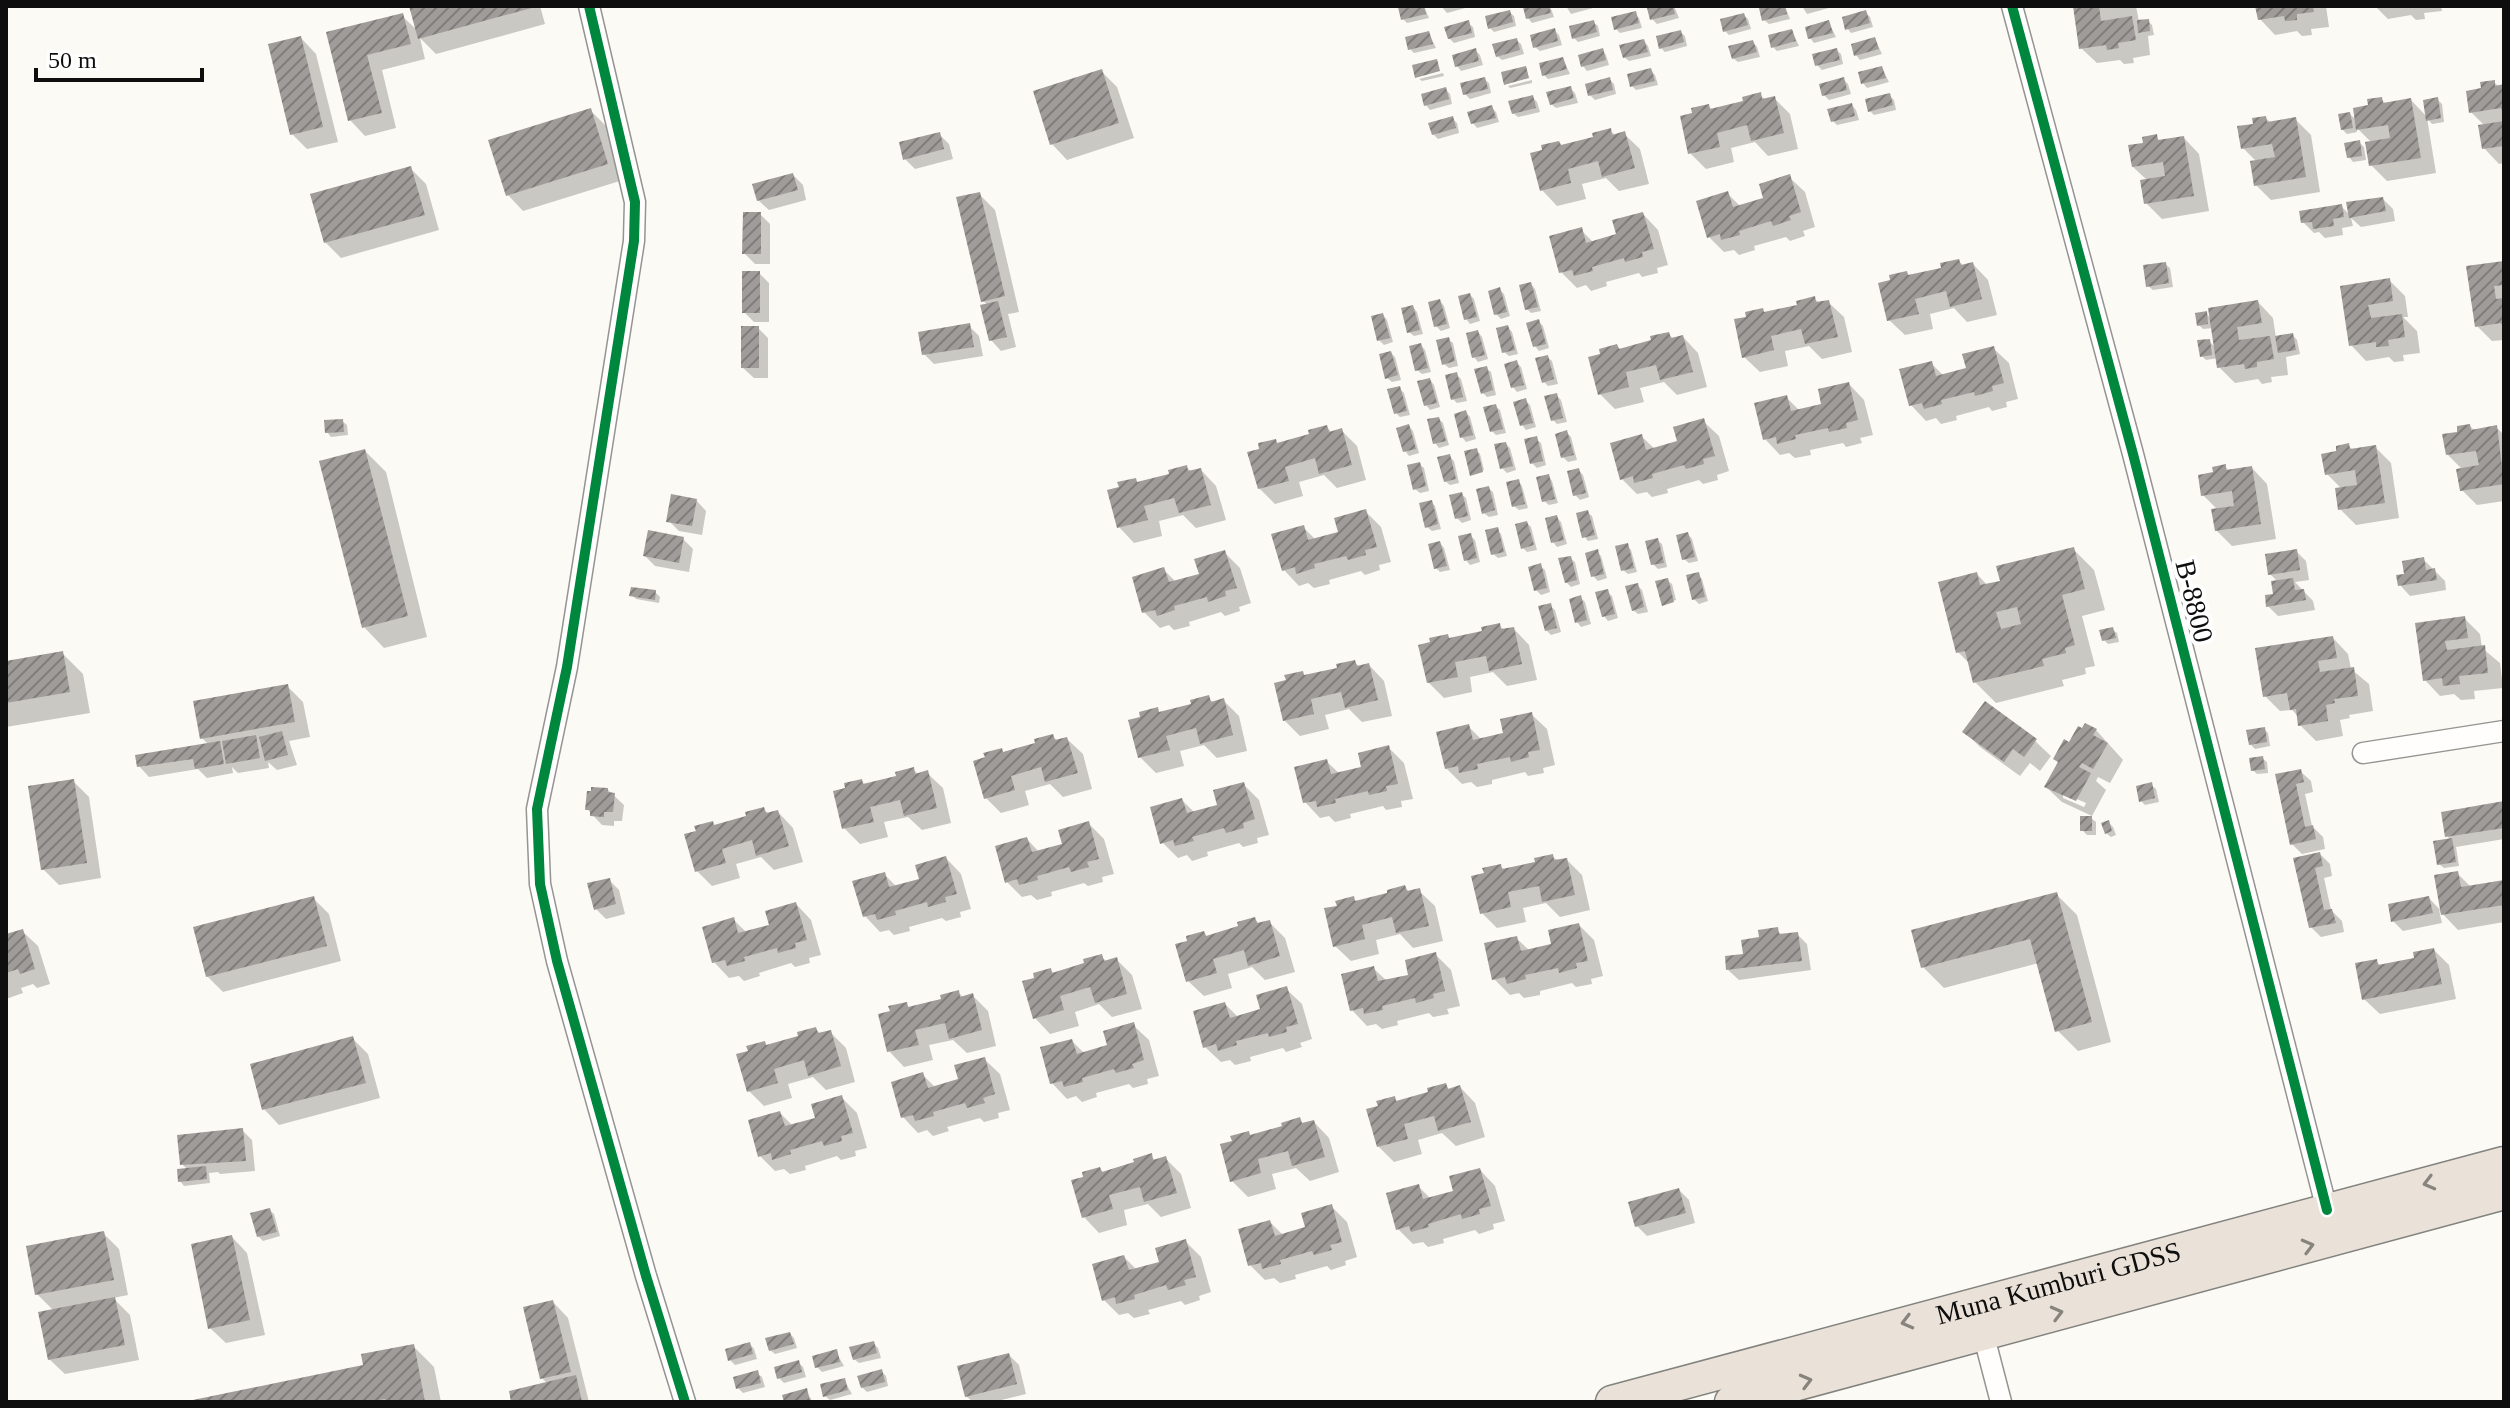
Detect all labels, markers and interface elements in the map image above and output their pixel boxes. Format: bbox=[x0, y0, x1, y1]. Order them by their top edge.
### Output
scale bar bbox=[36, 32, 202, 82]
text: 50 m bbox=[48, 47, 97, 73]
street label: B-8800 bbox=[2169, 557, 2220, 646]
one-way arrow bbox=[2422, 1174, 2436, 1190]
street label: Muna Kumburi GDSS bbox=[1933, 1235, 2184, 1331]
one-way arrow bbox=[2301, 1238, 2315, 1255]
one-way arrow bbox=[2050, 1306, 2064, 1323]
one-way arrow bbox=[1900, 1313, 1914, 1329]
one-way arrow bbox=[1799, 1374, 1813, 1391]

